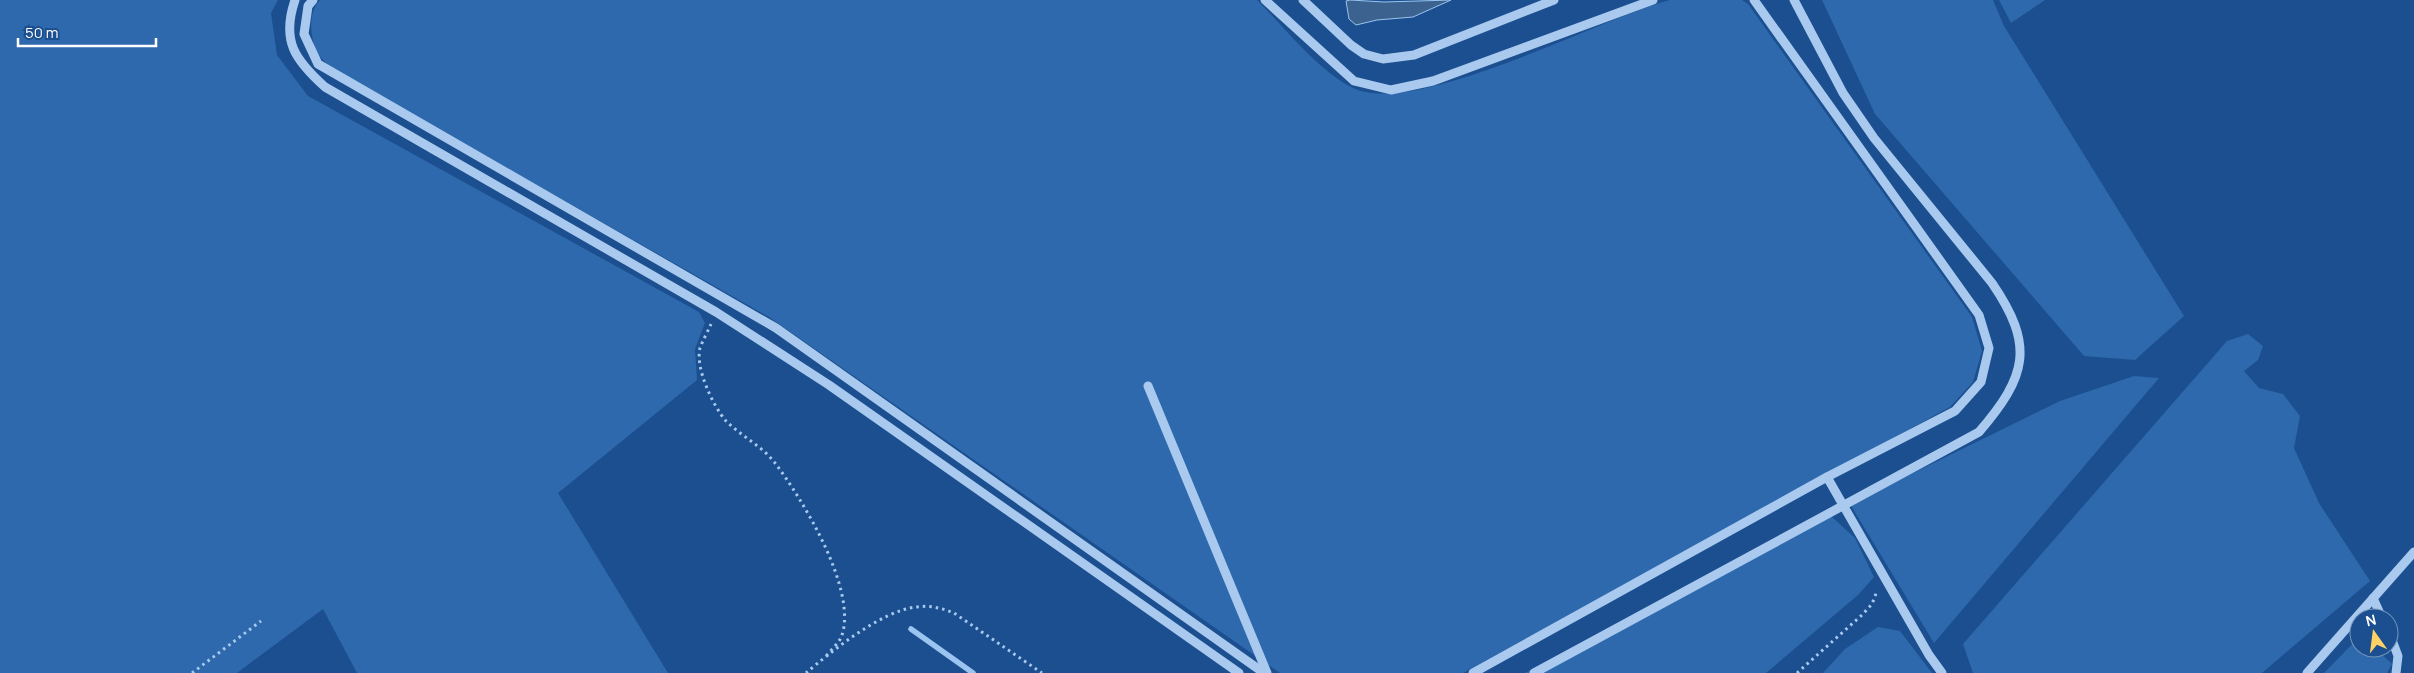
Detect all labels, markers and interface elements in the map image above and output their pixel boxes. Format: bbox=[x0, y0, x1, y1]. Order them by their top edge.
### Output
scale bar bbox=[18, 15, 155, 47]
text: 50 m bbox=[25, 22, 59, 43]
north arrow bbox=[2349, 608, 2399, 658]
text: N bbox=[2364, 609, 2378, 630]

